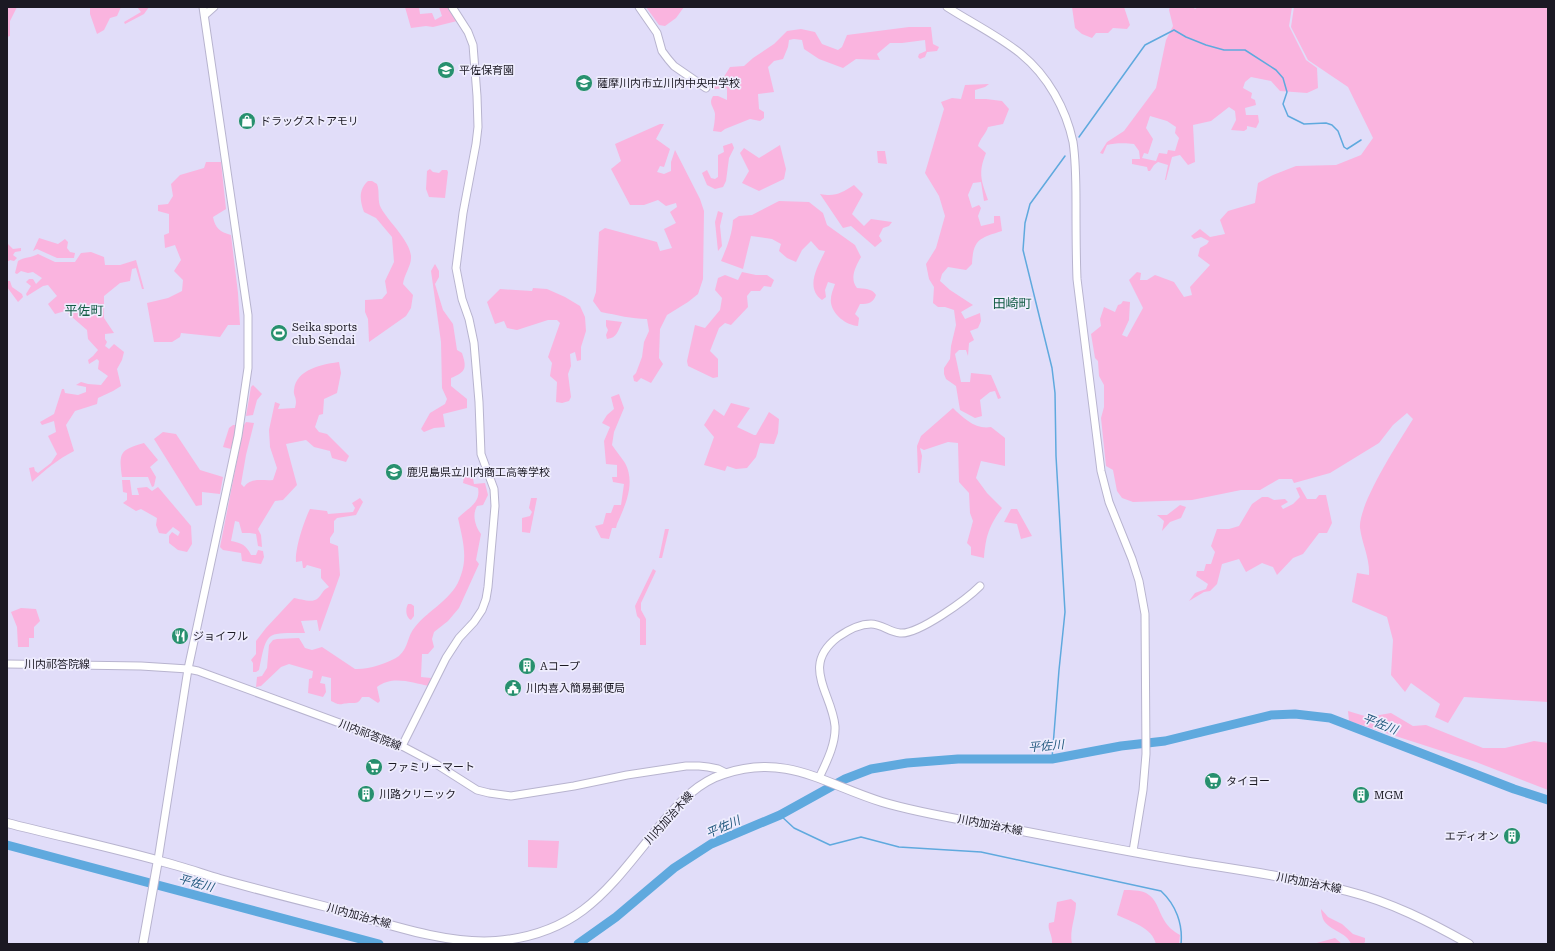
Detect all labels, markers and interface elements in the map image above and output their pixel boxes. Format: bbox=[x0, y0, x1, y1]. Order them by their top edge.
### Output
school or university icon: 平佐保育園 bbox=[436, 60, 456, 80]
place label: 平佐保育園 bbox=[459, 64, 514, 77]
school or university icon: 薩摩川内市立川内中央中学校 bbox=[574, 73, 594, 93]
place label: 薩摩川内市立川内中央中学校 bbox=[597, 77, 740, 90]
shop icon: ドラッグストアモリ bbox=[237, 111, 257, 131]
place label: ドラッグストアモリ bbox=[260, 115, 359, 128]
district label: 田崎町 bbox=[992, 296, 1032, 311]
district label: 平佐町 bbox=[64, 303, 104, 318]
place label: Seika sports club Sendai bbox=[292, 321, 357, 347]
sports icon: Seika sports club Sendai bbox=[269, 323, 289, 343]
school or university icon: 鹿児島県立川内商工高等学校 bbox=[384, 462, 404, 482]
place label: 鹿児島県立川内商工高等学校 bbox=[407, 466, 550, 479]
restaurant icon: ジョイフル bbox=[170, 626, 190, 646]
place label: ジョイフル bbox=[193, 630, 248, 643]
building icon: Aコープ bbox=[517, 656, 537, 676]
street label: 川内祁答院線 bbox=[24, 658, 90, 671]
place label: Aコープ bbox=[540, 660, 580, 673]
public building icon: 川内喜入簡易郵便局 bbox=[503, 678, 523, 698]
place label: 川内喜入簡易郵便局 bbox=[526, 682, 625, 695]
water label: 平佐川 bbox=[1361, 711, 1401, 738]
street label: 川内祁答院線 bbox=[337, 717, 403, 753]
water label: 平佐川 bbox=[1027, 737, 1067, 755]
supermarket icon: ファミリーマート bbox=[364, 757, 384, 777]
place label: ファミリーマート bbox=[387, 761, 475, 774]
supermarket icon: タイヨー bbox=[1203, 771, 1223, 791]
place label: タイヨー bbox=[1226, 775, 1270, 788]
building icon: 川路クリニック bbox=[356, 784, 376, 804]
building icon: MGM bbox=[1351, 785, 1371, 805]
place label: 川路クリニック bbox=[379, 788, 456, 801]
street label: 川内加治木線 bbox=[642, 789, 696, 847]
place label: MGM bbox=[1374, 789, 1403, 802]
water label: 平佐川 bbox=[704, 812, 744, 841]
street label: 川内加治木線 bbox=[956, 812, 1024, 838]
building icon: エディオン bbox=[1502, 826, 1522, 846]
place label: エディオン bbox=[1445, 830, 1499, 843]
street label: 川内加治木線 bbox=[1275, 870, 1343, 896]
water label: 平佐川 bbox=[177, 872, 217, 895]
street label: 川内加治木線 bbox=[325, 901, 393, 931]

